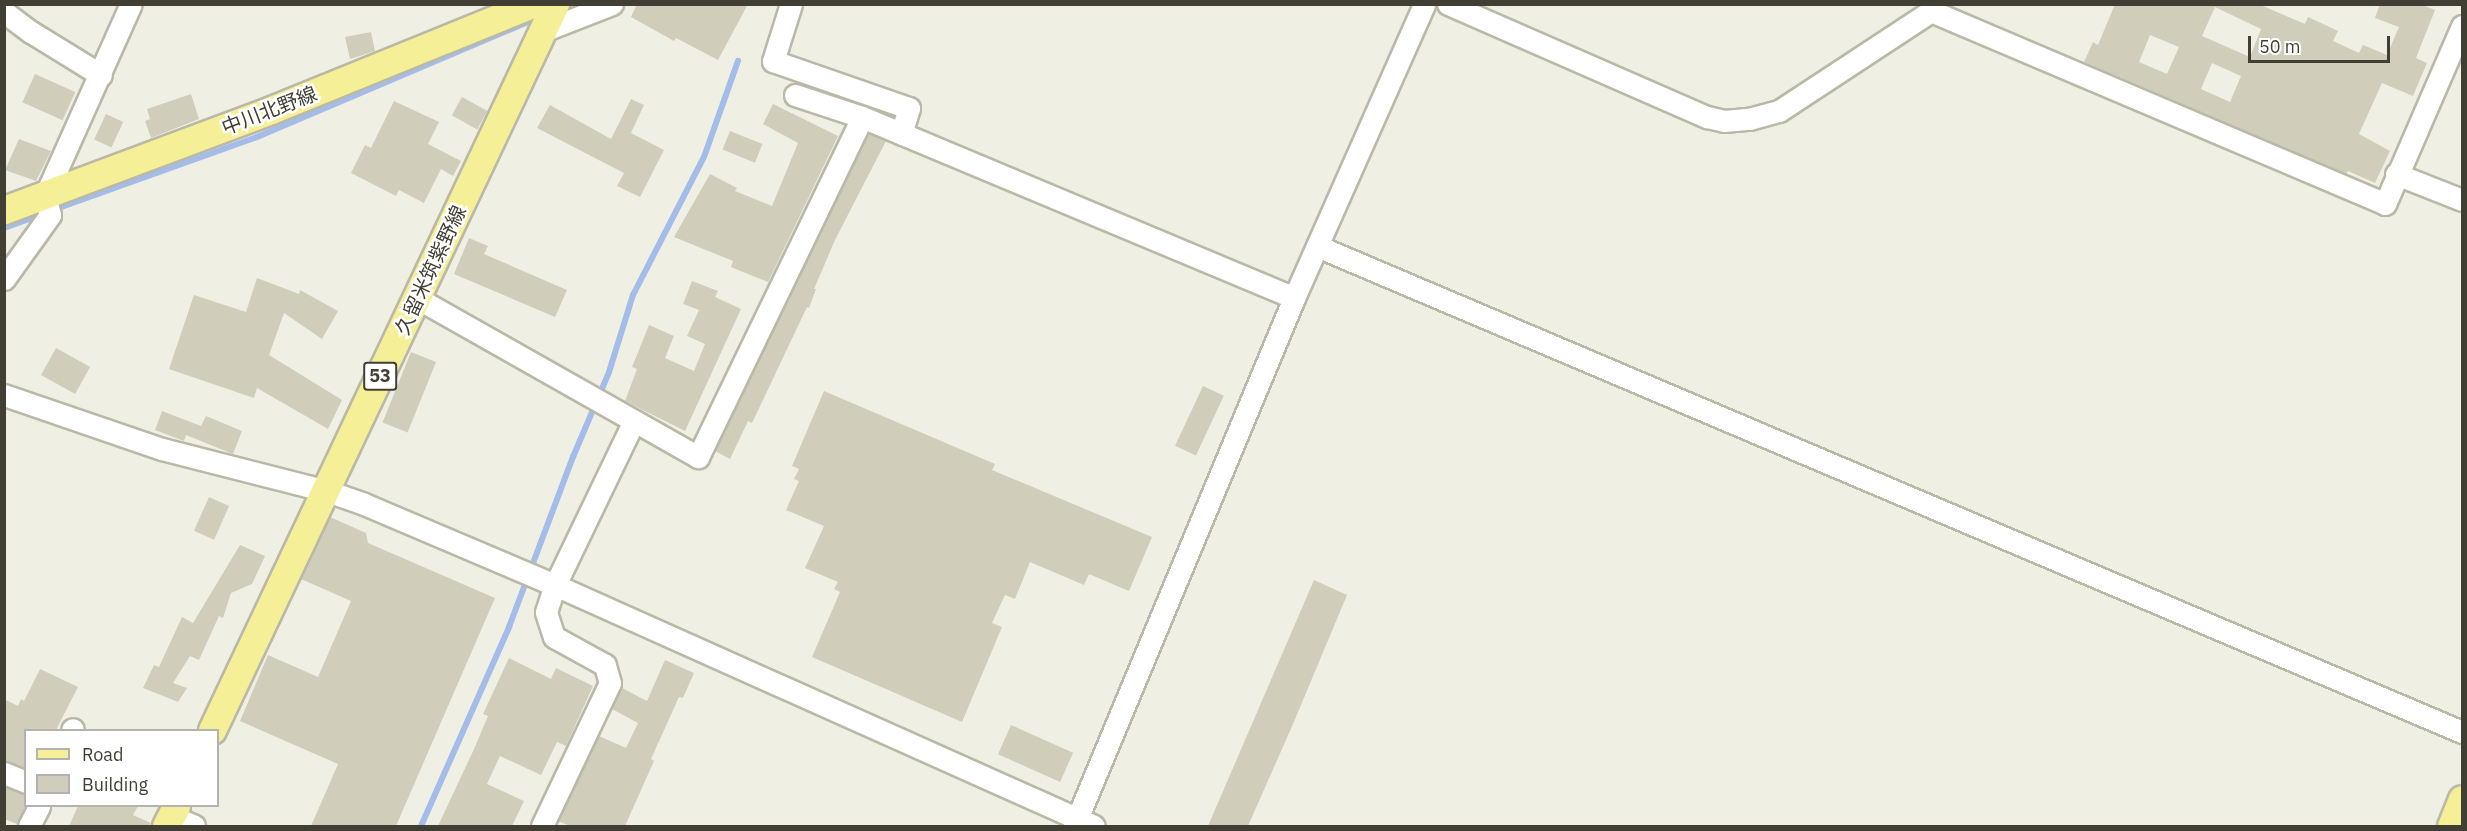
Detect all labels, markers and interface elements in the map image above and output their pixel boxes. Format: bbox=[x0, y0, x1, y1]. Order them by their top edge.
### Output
scale bar bbox=[2251, 24, 2394, 62]
text: 50 m bbox=[2259, 35, 2301, 58]
street label: 中川北野線 bbox=[218, 81, 320, 139]
street label: 久留米筑紫野線 bbox=[390, 201, 470, 339]
road number: 53 bbox=[362, 361, 398, 391]
legend bbox=[24, 729, 219, 807]
text: Road bbox=[82, 743, 123, 766]
text: Building bbox=[82, 773, 148, 796]

